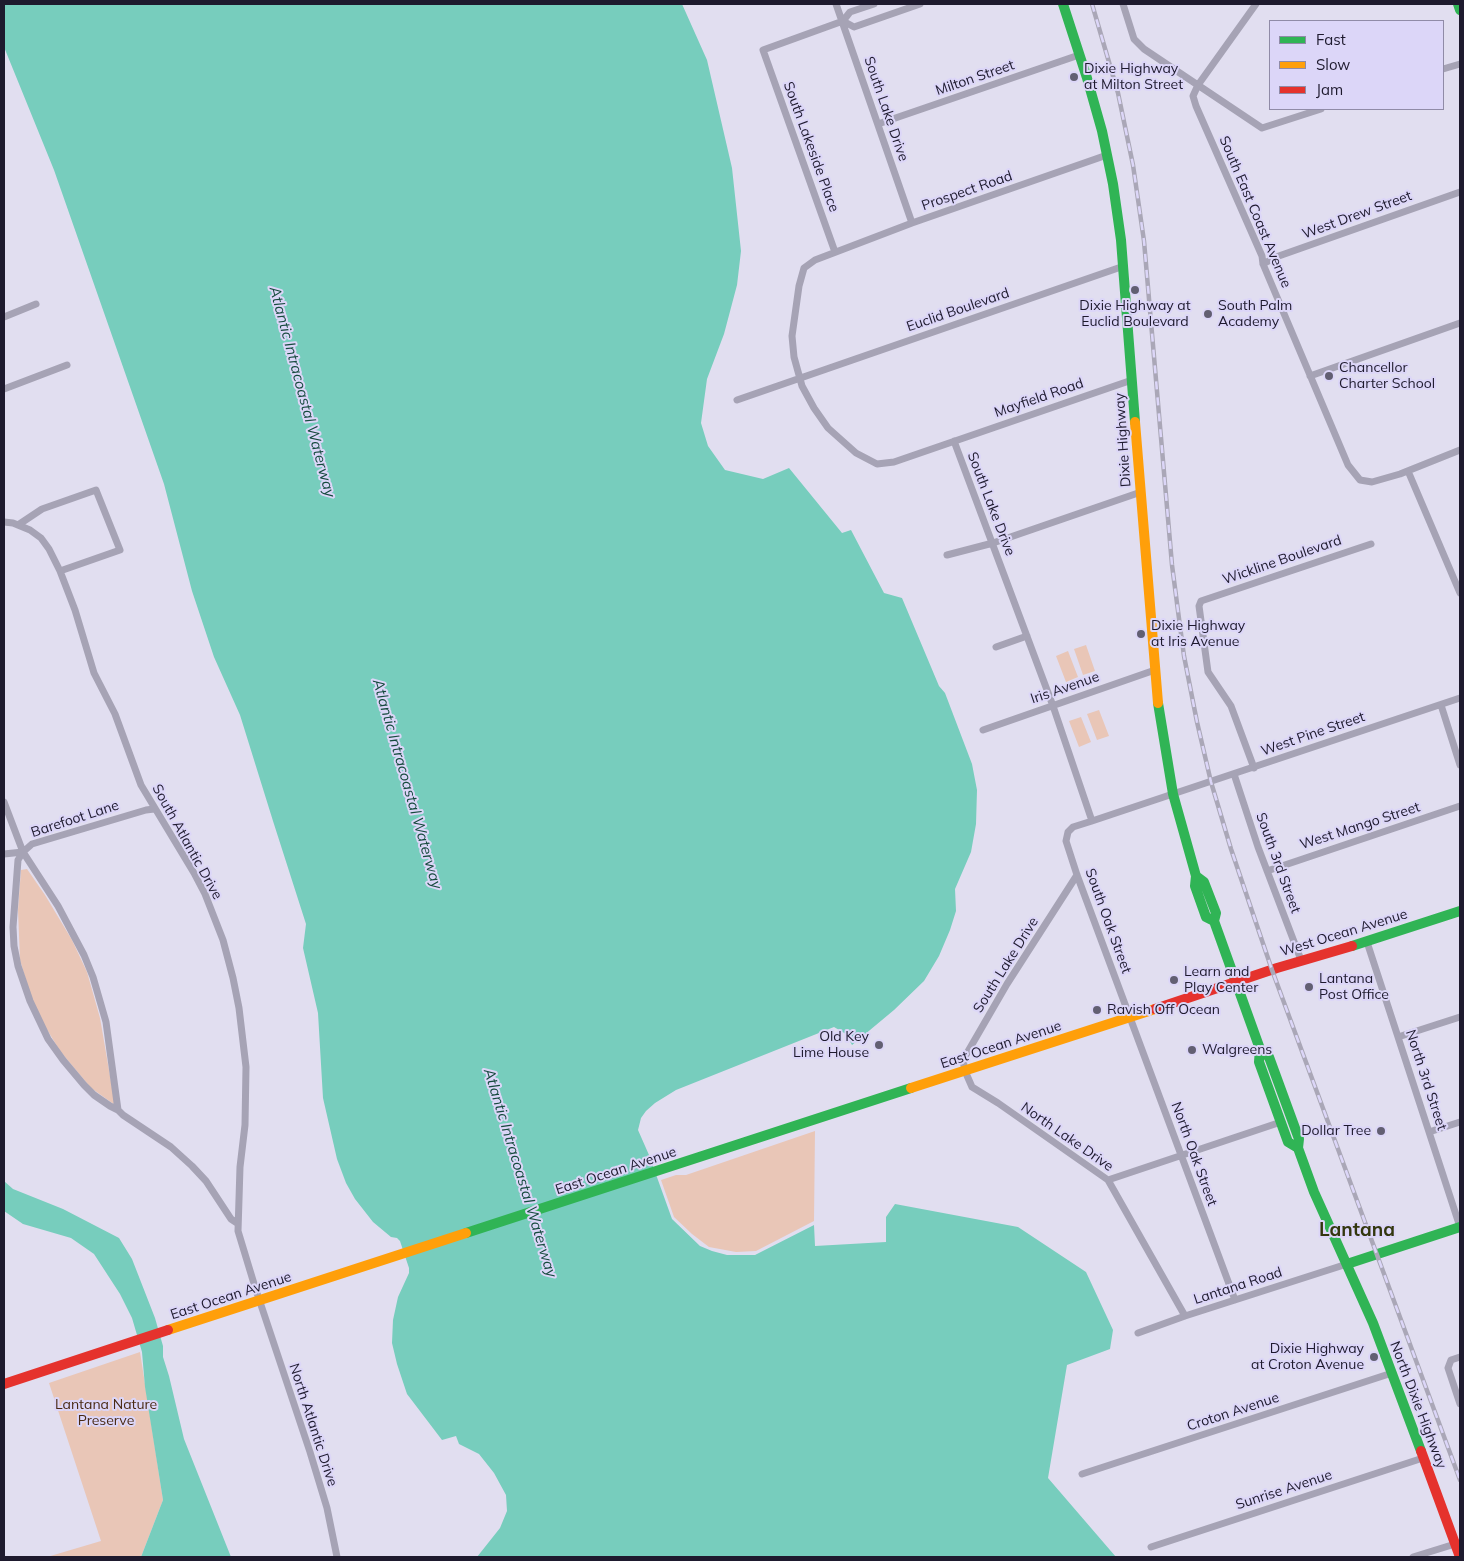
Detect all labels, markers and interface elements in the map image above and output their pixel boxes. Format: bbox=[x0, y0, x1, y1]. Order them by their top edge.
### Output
legend bbox=[1269, 20, 1444, 110]
text: Fast bbox=[1316, 30, 1346, 49]
street label: South Lake Drive bbox=[860, 54, 912, 164]
text: Slow bbox=[1316, 55, 1350, 74]
street label: Milton Street bbox=[933, 57, 1017, 99]
place label: Dixie Highway at Milton Street bbox=[1084, 61, 1183, 94]
marker: Dixie Highway at Milton Street bbox=[1068, 71, 1080, 83]
street label: South Lakeside Place bbox=[780, 80, 842, 214]
text: Jam bbox=[1316, 80, 1343, 99]
street label: South East Coast Avenue bbox=[1215, 134, 1295, 290]
street label: Prospect Road bbox=[919, 168, 1015, 214]
street label: West Drew Street bbox=[1300, 187, 1414, 243]
marker: Dixie Highway at Euclid Boulevard bbox=[1129, 284, 1141, 296]
water label: Atlantic Intracoastal Waterway bbox=[265, 285, 339, 499]
street label: Euclid Boulevard bbox=[904, 285, 1012, 335]
place label: Dixie Highway at Euclid Boulevard bbox=[1079, 298, 1191, 331]
place label: South Palm Academy bbox=[1218, 298, 1292, 331]
marker: South Palm Academy bbox=[1202, 308, 1214, 320]
place label: Chancellor Charter School bbox=[1339, 360, 1435, 392]
marker: Chancellor Charter School bbox=[1323, 370, 1335, 382]
street label: Mayfield Road bbox=[992, 375, 1086, 421]
street label: Dixie Highway bbox=[1111, 392, 1135, 488]
street label: South Lake Drive bbox=[964, 450, 1018, 558]
street label: Wickline Boulevard bbox=[1220, 532, 1344, 588]
place label: Dixie Highway at Iris Avenue bbox=[1151, 618, 1245, 650]
marker: Dixie Highway at Iris Avenue bbox=[1135, 628, 1147, 640]
street label: Iris Avenue bbox=[1029, 668, 1101, 708]
water label: Atlantic Intracoastal Waterway bbox=[368, 677, 446, 891]
street label: West Pine Street bbox=[1259, 708, 1367, 760]
street label: South Atlantic Drive bbox=[148, 781, 226, 903]
street label: Barefoot Lane bbox=[29, 797, 121, 841]
street label: West Mango Street bbox=[1298, 799, 1422, 853]
street label: South 3rd Street bbox=[1252, 810, 1304, 916]
street label: South Oak Street bbox=[1081, 866, 1135, 976]
street label: West Ocean Avenue bbox=[1278, 906, 1410, 960]
street label: South Lake Drive bbox=[970, 914, 1042, 1016]
place label: Learn and Play Center bbox=[1184, 964, 1258, 996]
place label: Lantana Post Office bbox=[1319, 971, 1389, 1004]
marker: Learn and Play Center bbox=[1168, 974, 1180, 986]
marker: Lantana Post Office bbox=[1303, 981, 1315, 993]
place label: Ravish Off Ocean bbox=[1107, 1002, 1220, 1018]
marker: Ravish Off Ocean bbox=[1091, 1004, 1103, 1016]
street label: East Ocean Avenue bbox=[938, 1018, 1064, 1072]
street label: North 3rd Street bbox=[1402, 1028, 1450, 1132]
place label: Old Key Lime House bbox=[793, 1029, 869, 1062]
marker: Old Key Lime House bbox=[873, 1039, 885, 1051]
place label: Walgreens bbox=[1202, 1042, 1272, 1058]
marker: Walgreens bbox=[1186, 1044, 1198, 1056]
water label: Atlantic Intracoastal Waterway bbox=[480, 1066, 560, 1280]
street label: North Lake Drive bbox=[1018, 1099, 1116, 1175]
street label: North Oak Street bbox=[1167, 1100, 1221, 1208]
place label: Dollar Tree bbox=[1301, 1123, 1371, 1139]
marker: Dollar Tree bbox=[1375, 1125, 1387, 1137]
street label: East Ocean Avenue bbox=[553, 1144, 679, 1198]
district label: Lantana bbox=[1319, 1219, 1395, 1241]
street label: Lantana Road bbox=[1192, 1264, 1284, 1308]
street label: East Ocean Avenue bbox=[168, 1269, 294, 1323]
street label: North Dixie Highway bbox=[1386, 1339, 1450, 1471]
place label: Dixie Highway at Croton Avenue bbox=[1251, 1341, 1364, 1374]
marker: Dixie Highway at Croton Avenue bbox=[1368, 1351, 1380, 1363]
street label: North Atlantic Drive bbox=[285, 1361, 341, 1489]
street label: Croton Avenue bbox=[1185, 1389, 1281, 1435]
park label: Lantana Nature Preserve bbox=[55, 1397, 157, 1430]
street label: Sunrise Avenue bbox=[1234, 1466, 1334, 1514]

